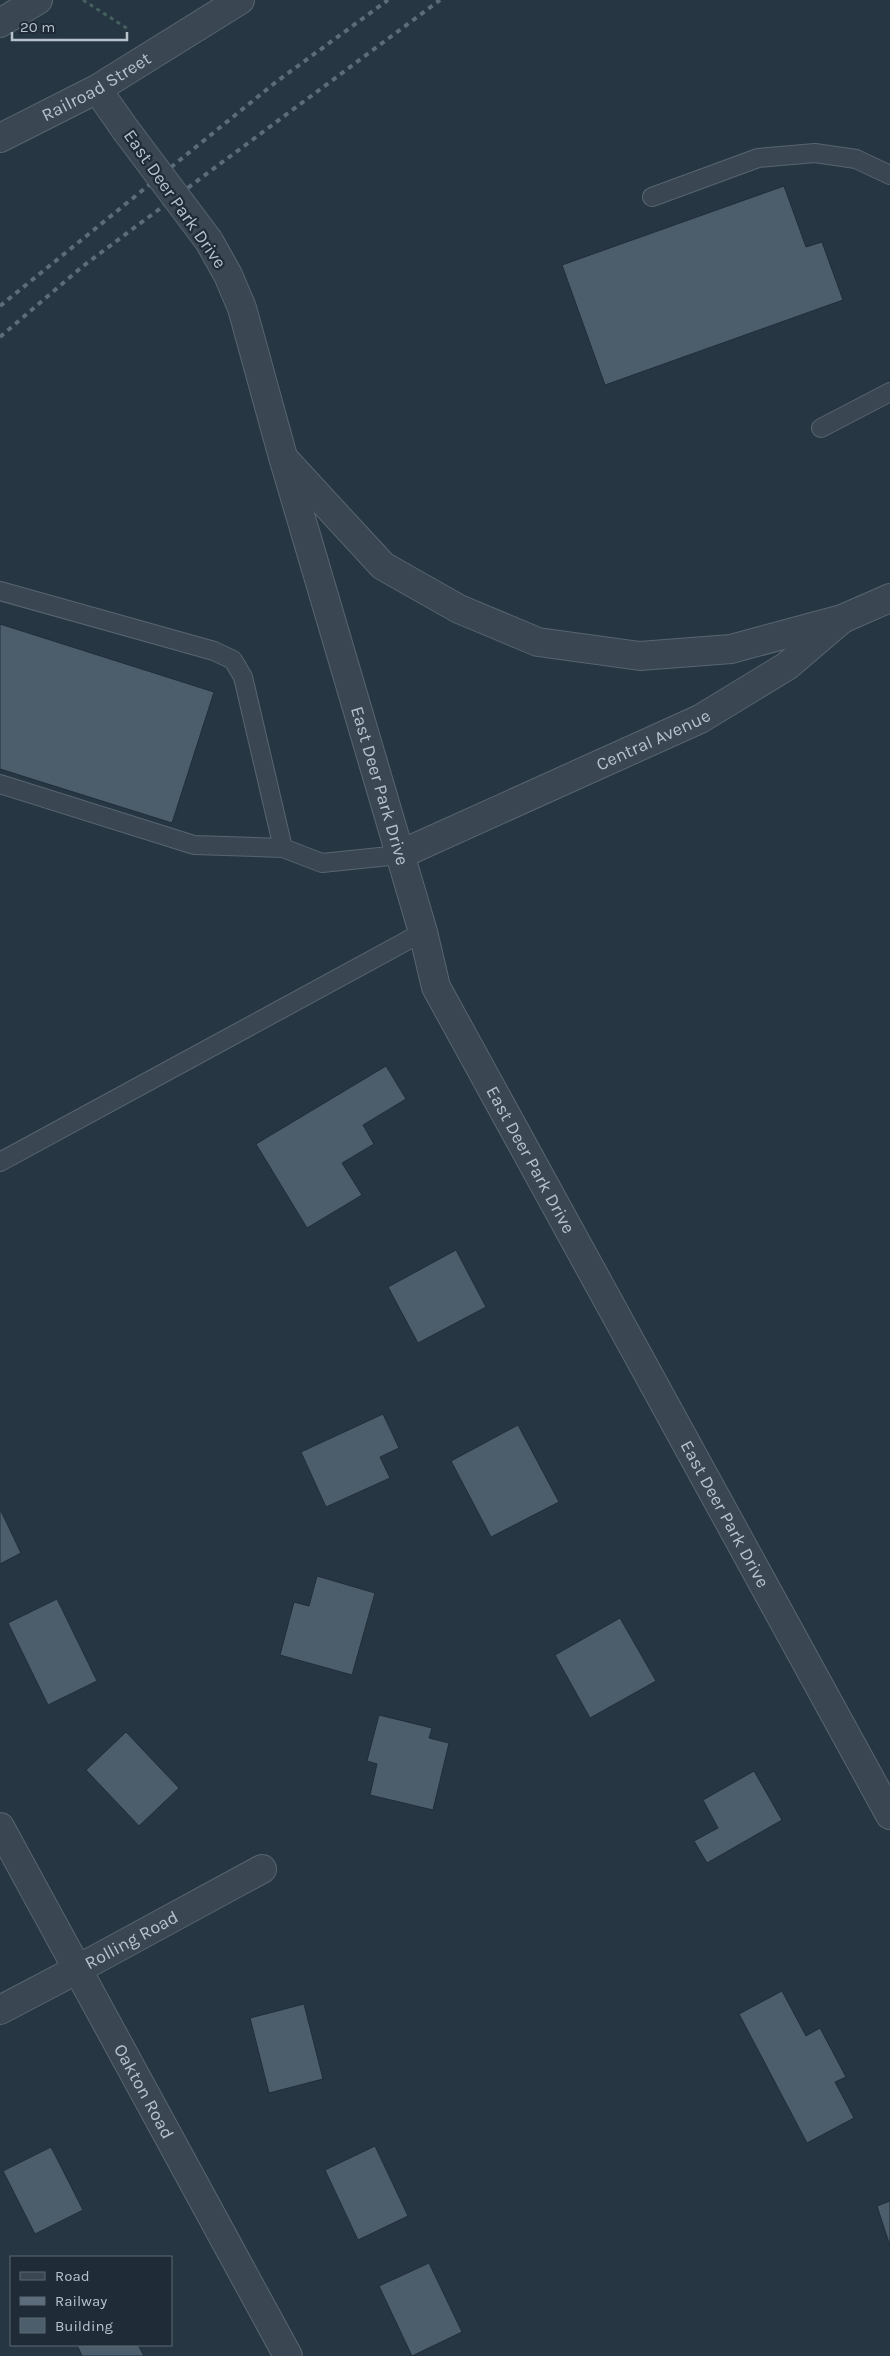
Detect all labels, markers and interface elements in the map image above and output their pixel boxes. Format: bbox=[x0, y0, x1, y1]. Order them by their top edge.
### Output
scale bar bbox=[12, 10, 128, 42]
text: 20 m bbox=[20, 18, 55, 36]
street label: Railroad Street bbox=[38, 47, 155, 126]
street label: East Deer Park Drive bbox=[119, 125, 231, 273]
street label: East Deer Park Drive bbox=[346, 704, 414, 868]
street label: Central Avenue bbox=[593, 704, 714, 775]
street label: East Deer Park Drive bbox=[481, 1082, 580, 1237]
street label: East Deer Park Drive bbox=[676, 1436, 774, 1591]
street label: Rolling Road bbox=[81, 1906, 182, 1974]
street label: Oakton Road bbox=[109, 2040, 179, 2143]
legend bbox=[10, 2256, 172, 2346]
text: Road bbox=[55, 2267, 90, 2285]
text: Railway bbox=[55, 2292, 107, 2310]
text: Building bbox=[55, 2317, 113, 2335]

